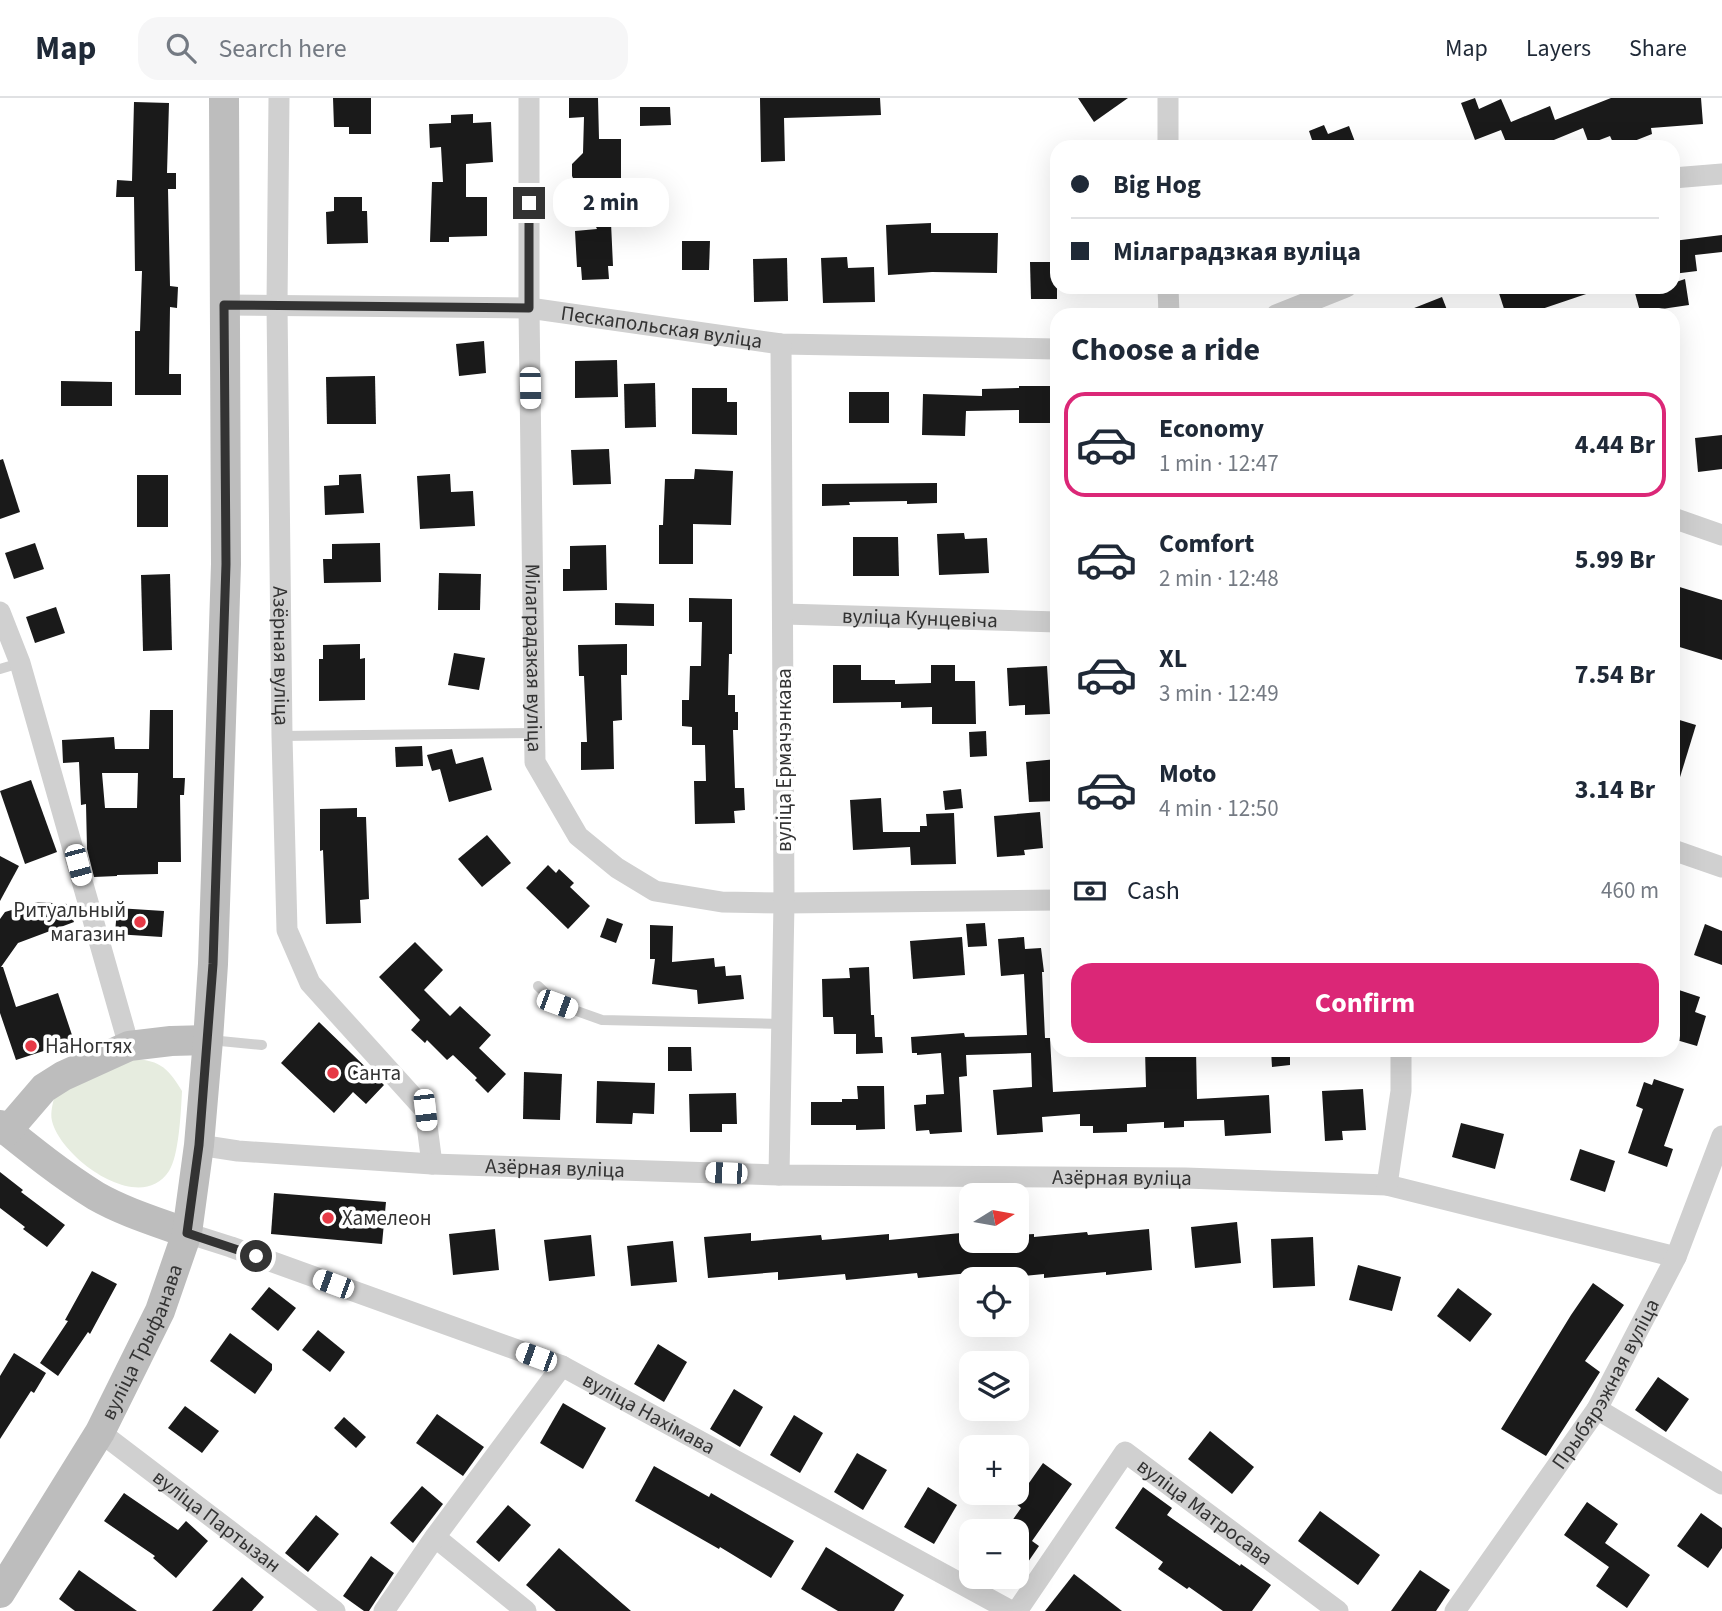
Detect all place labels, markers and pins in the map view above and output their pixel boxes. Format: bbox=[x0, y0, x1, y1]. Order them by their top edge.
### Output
place label: Ритуальный магазин bbox=[13, 895, 126, 949]
marker: Ритуальный магазин bbox=[132, 914, 148, 930]
place label: НаНогтях bbox=[45, 1031, 133, 1061]
marker: НаНогтях bbox=[23, 1038, 39, 1054]
place label: Санта bbox=[347, 1058, 401, 1088]
marker: Санта bbox=[325, 1065, 341, 1081]
place label: Хамелеон bbox=[342, 1203, 432, 1233]
marker: Хамелеон bbox=[320, 1210, 336, 1226]

